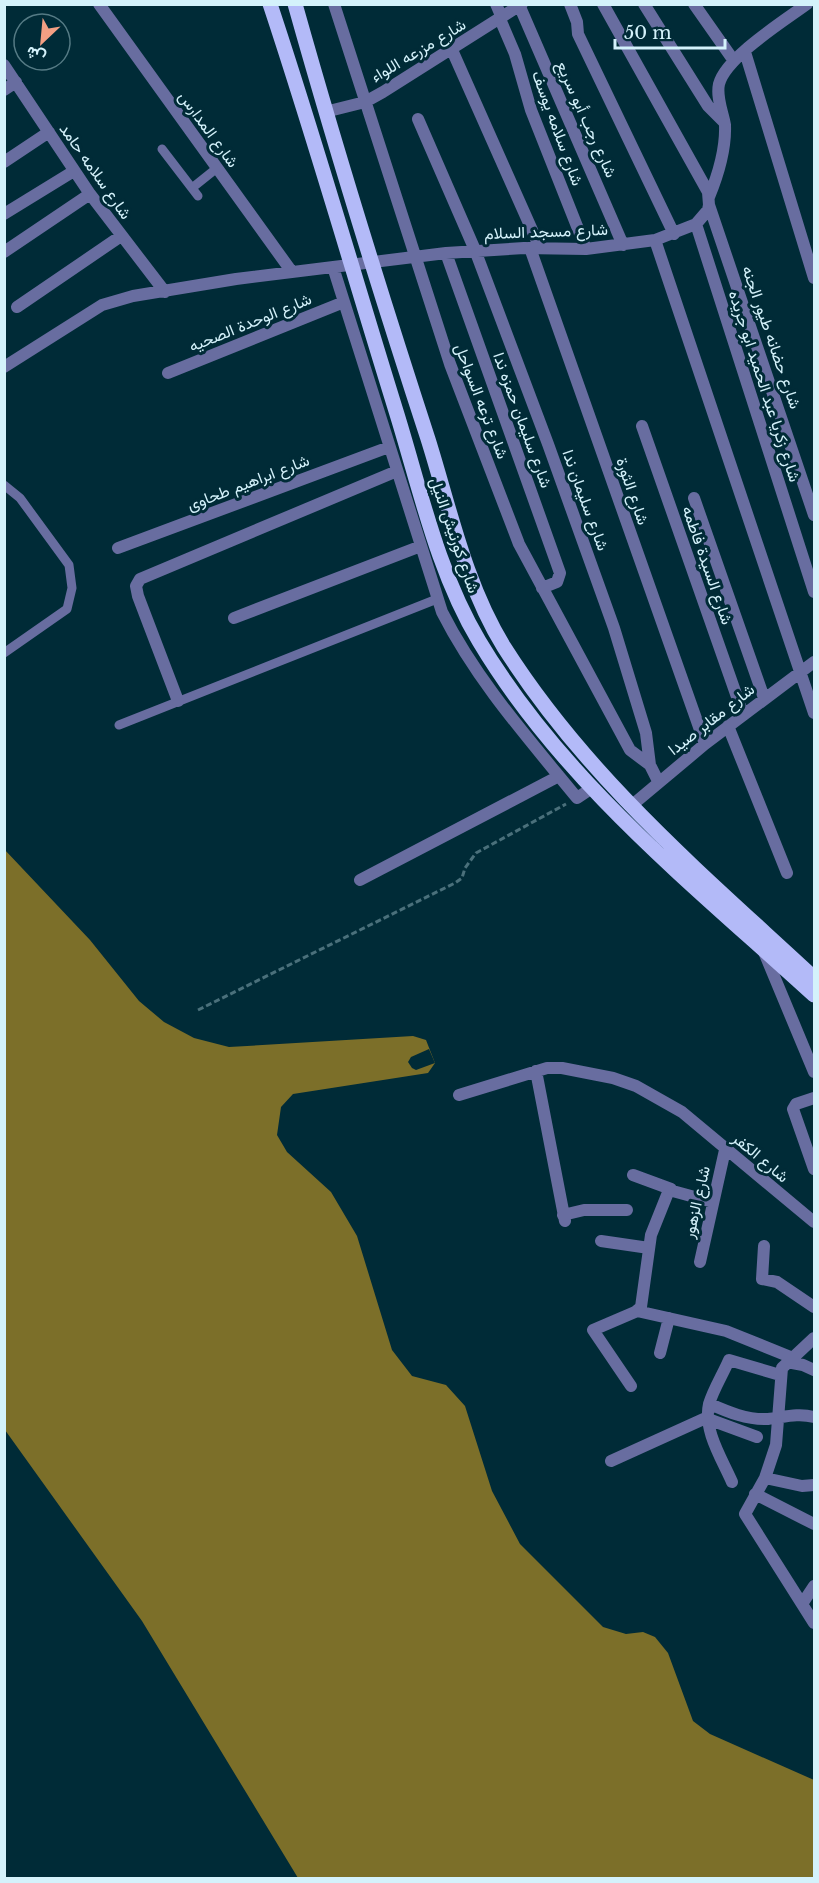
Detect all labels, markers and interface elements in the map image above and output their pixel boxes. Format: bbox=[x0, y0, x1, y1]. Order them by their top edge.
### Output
north arrow bbox=[12, 12, 72, 72]
scale bar bbox=[615, 12, 724, 50]
street label: شارع مزرعه اللواء bbox=[367, 14, 470, 88]
text: 50 m bbox=[624, 22, 672, 44]
text: ش bbox=[22, 42, 48, 69]
street label: شارع رجب أبو سريع bbox=[550, 58, 622, 181]
street label: شارع سلامه يوسف bbox=[526, 68, 588, 189]
street label: شارع المدارس bbox=[173, 87, 243, 172]
street label: شارع سلامه حامد bbox=[54, 119, 136, 224]
street label: شارع مسجد السلام bbox=[484, 219, 608, 245]
street label: شارع حضانه طيور الجنه bbox=[736, 263, 806, 412]
street label: شارع الوحدة الصحيه bbox=[186, 288, 315, 358]
street label: شارع زكريا عبد الحميد ابو جريده bbox=[723, 288, 805, 485]
street label: شارع ترعه السواحل bbox=[449, 340, 513, 462]
street label: شارع سليمان حمزه ندا bbox=[487, 350, 557, 491]
street label: شارع سليمان ندا bbox=[557, 447, 613, 554]
street label: شارع ابراهيم طحاوى bbox=[184, 449, 313, 516]
street label: شارع الثورة bbox=[610, 455, 654, 528]
street label: شارع كورنيش النيل bbox=[424, 475, 484, 596]
street label: شارع السيدة فاطمه bbox=[676, 503, 738, 628]
street label: شارع مقابر صيدا bbox=[664, 679, 760, 761]
street label: شارع الكفر bbox=[727, 1127, 793, 1188]
street label: شارع الزهور bbox=[678, 1164, 716, 1242]

